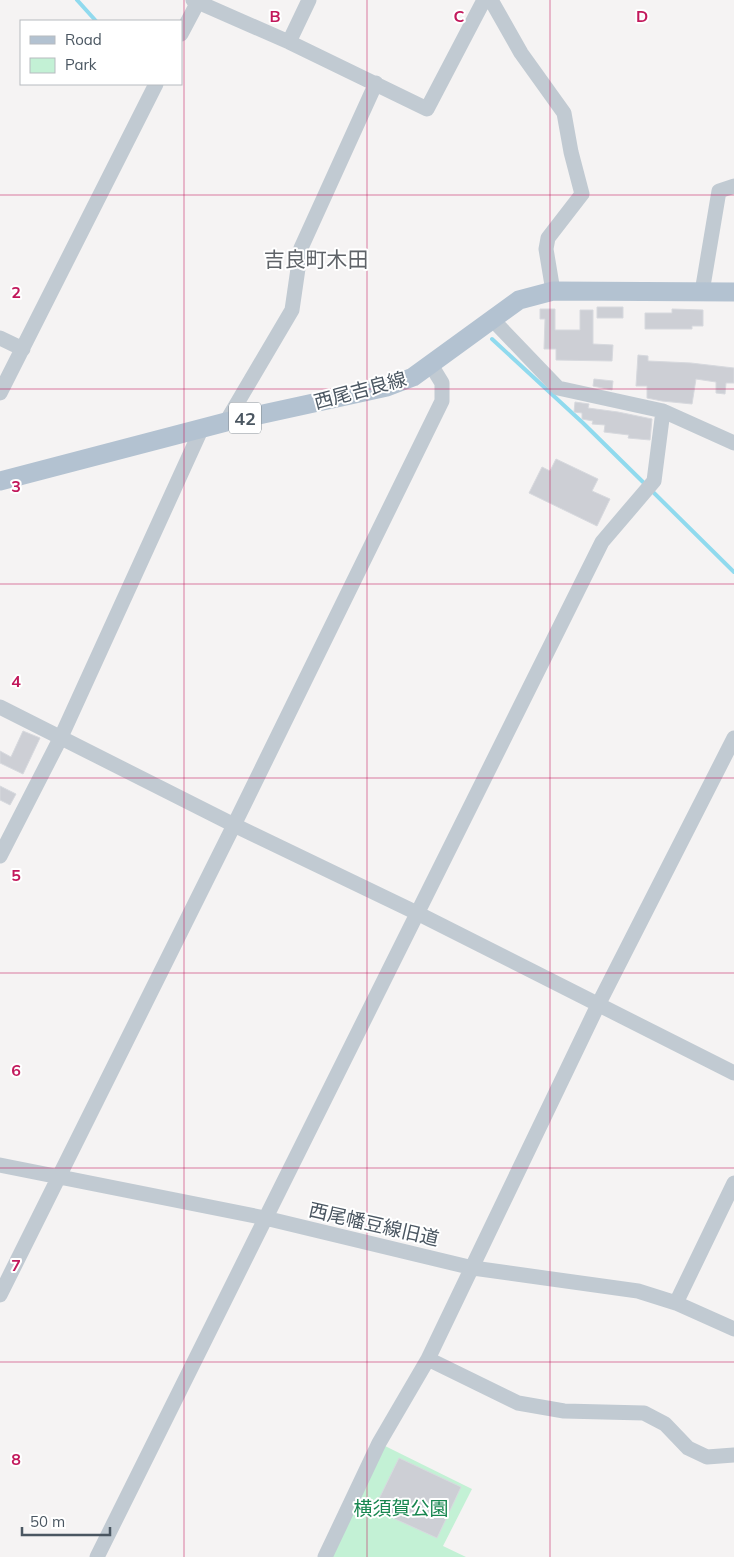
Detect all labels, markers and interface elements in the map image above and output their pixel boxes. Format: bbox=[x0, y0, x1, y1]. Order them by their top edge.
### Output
text: B bbox=[269, 6, 281, 26]
text: C bbox=[454, 6, 465, 26]
text: D bbox=[636, 6, 648, 26]
legend bbox=[20, 20, 182, 85]
text: Road bbox=[65, 30, 102, 49]
text: Park bbox=[65, 55, 97, 74]
district label: 吉良町木田 bbox=[264, 246, 369, 272]
text: 2 bbox=[11, 282, 21, 302]
street label: 西尾吉良線 bbox=[311, 366, 409, 414]
road number: 42 bbox=[229, 402, 261, 433]
text: 3 bbox=[11, 476, 21, 496]
text: 4 bbox=[11, 671, 21, 691]
text: 5 bbox=[11, 865, 21, 885]
text: 6 bbox=[11, 1060, 21, 1080]
street label: 西尾幡豆線旧道 bbox=[306, 1197, 442, 1251]
text: 7 bbox=[11, 1255, 21, 1275]
text: 8 bbox=[11, 1449, 21, 1469]
park label: 横須賀公園 bbox=[353, 1496, 449, 1520]
scale bar bbox=[22, 1504, 110, 1536]
text: 50 m bbox=[30, 1512, 65, 1531]

